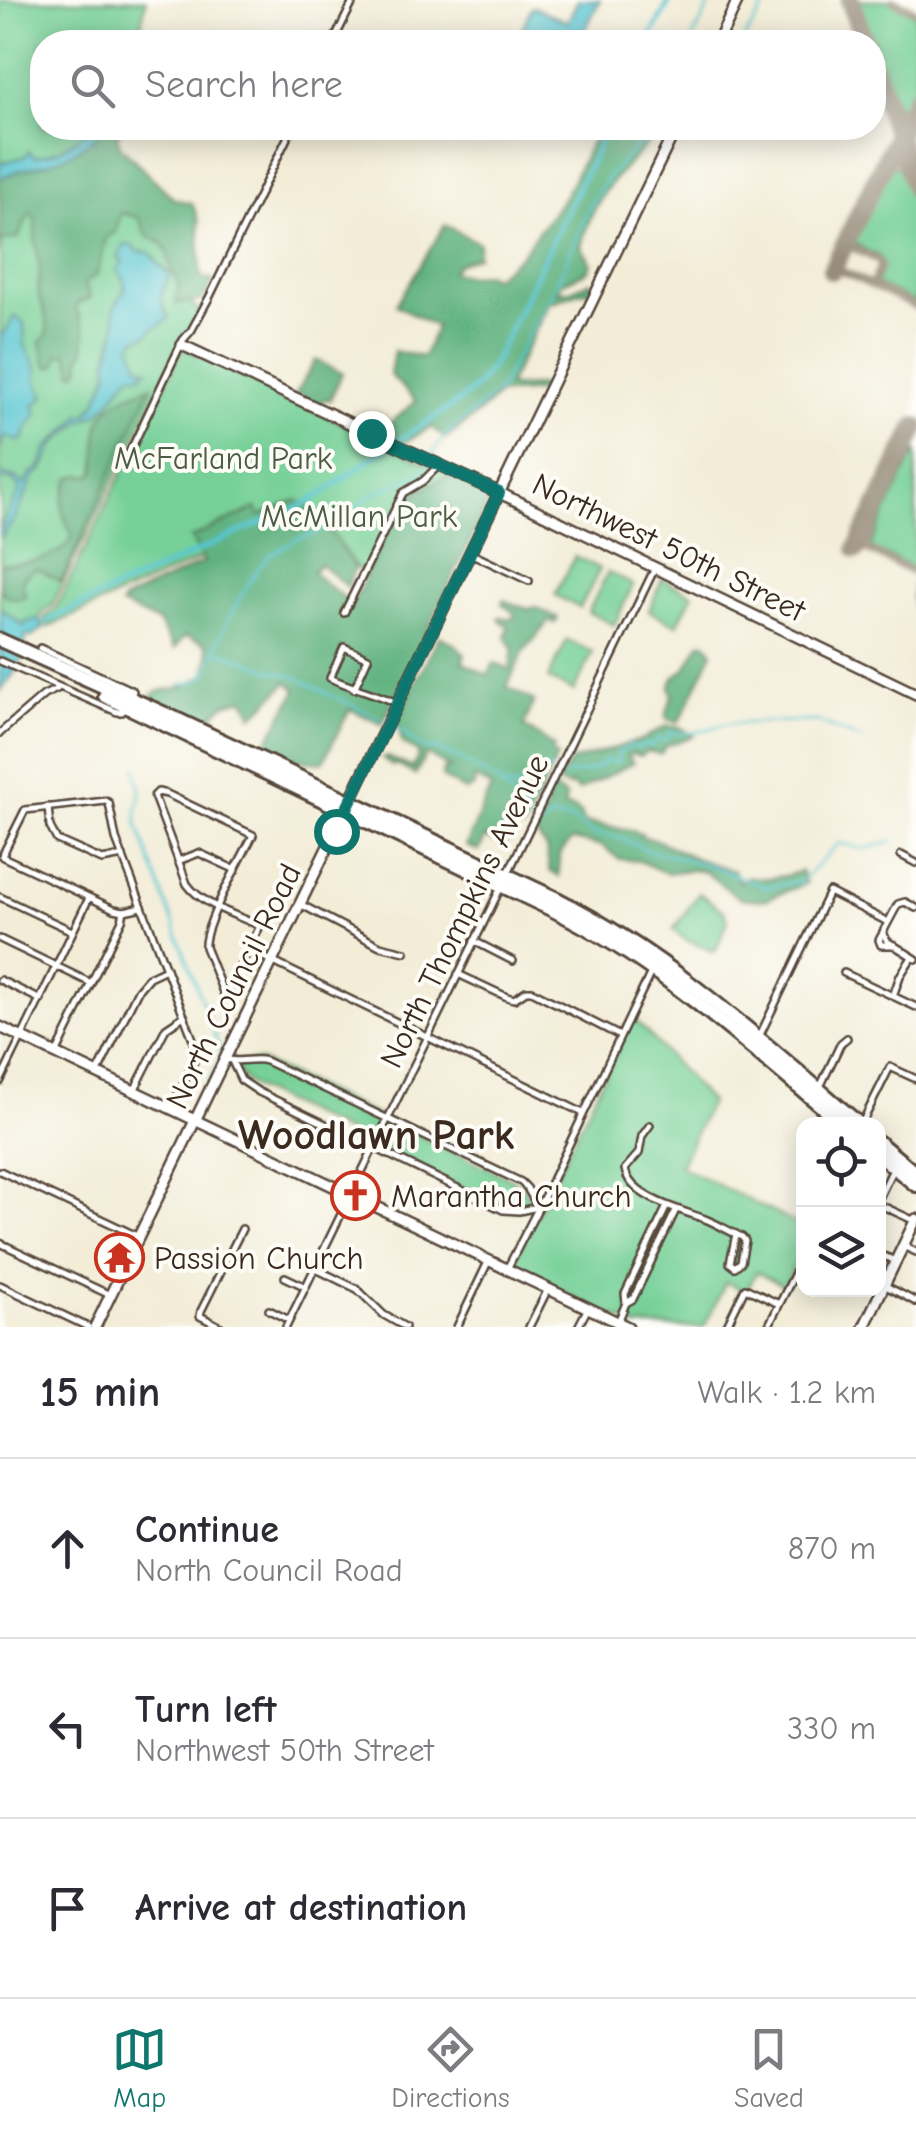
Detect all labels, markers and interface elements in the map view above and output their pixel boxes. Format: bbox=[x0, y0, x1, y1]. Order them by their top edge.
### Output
search box bbox=[30, 30, 886, 140]
icon: search bbox=[65, 58, 120, 113]
text: Search here bbox=[145, 63, 343, 107]
route end bbox=[349, 411, 395, 457]
park label: McFarland Park bbox=[114, 440, 333, 477]
street label: Northwest 50th Street bbox=[526, 465, 812, 630]
park label: McMillan Park bbox=[261, 498, 458, 535]
street label: North Thompkins Avenue bbox=[372, 749, 556, 1074]
route start bbox=[314, 809, 360, 855]
street label: North Council Road bbox=[158, 858, 309, 1115]
district label: Woodlawn Park bbox=[238, 1111, 515, 1160]
map controls bbox=[796, 1117, 886, 1297]
button: locate bbox=[796, 1117, 886, 1207]
church icon: Marantha Church bbox=[330, 1170, 382, 1222]
place label: Marantha Church bbox=[391, 1178, 632, 1215]
button: layers bbox=[796, 1207, 886, 1297]
temple icon: Passion Church bbox=[93, 1232, 145, 1284]
place label: Passion Church bbox=[154, 1240, 364, 1277]
text: 15 min bbox=[40, 1368, 160, 1417]
text: Walk · 1.2 km bbox=[697, 1374, 876, 1411]
text: Continue bbox=[135, 1508, 279, 1552]
icon: ahead bbox=[40, 1521, 95, 1576]
text: 870 m bbox=[788, 1530, 876, 1567]
text: North Council Road bbox=[135, 1552, 403, 1589]
text: Turn left bbox=[135, 1688, 276, 1732]
icon: left bbox=[40, 1701, 95, 1756]
text: 330 m bbox=[787, 1710, 876, 1747]
text: Northwest 50th Street bbox=[135, 1732, 434, 1769]
icon: arrive bbox=[40, 1881, 95, 1936]
text: Arrive at destination bbox=[135, 1886, 467, 1930]
tab: Map bbox=[112, 2022, 167, 2114]
tab: Directions bbox=[391, 2022, 510, 2114]
tab: Saved bbox=[734, 2022, 804, 2114]

